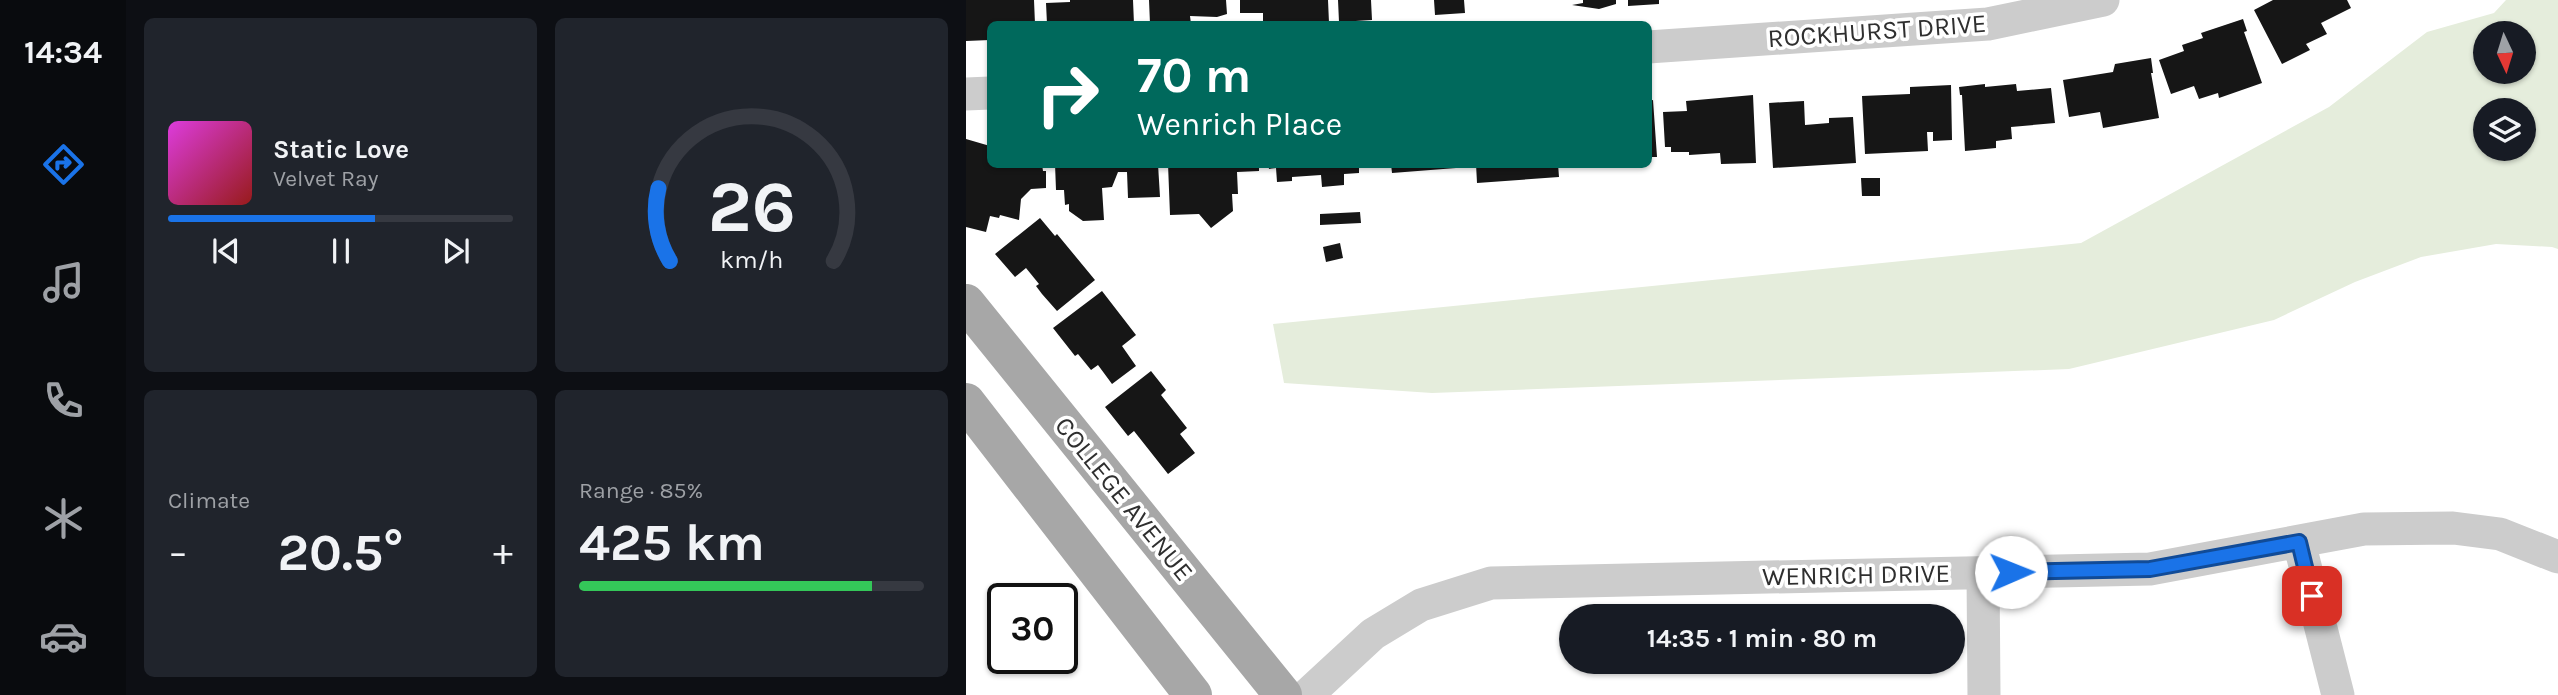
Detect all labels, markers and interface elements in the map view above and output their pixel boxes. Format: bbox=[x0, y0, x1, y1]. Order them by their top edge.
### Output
street label: ROCKHURST DRIVE bbox=[1767, 8, 1987, 54]
north arrow bbox=[2473, 21, 2536, 84]
map controls bbox=[2473, 21, 2536, 161]
text: 14:34 bbox=[24, 34, 102, 71]
text: 70 m bbox=[1137, 47, 1251, 104]
icon: right bbox=[1022, 49, 1113, 140]
button: layers bbox=[2473, 98, 2536, 161]
text: Wenrich Place bbox=[1137, 106, 1342, 143]
text: Static Love bbox=[273, 134, 409, 165]
icon: directions bbox=[39, 140, 88, 189]
text: Velvet Ray bbox=[273, 165, 378, 192]
text: 26 bbox=[707, 165, 796, 250]
icon: previous bbox=[207, 232, 245, 270]
icon: pause bbox=[322, 232, 360, 270]
icon: next bbox=[437, 232, 475, 270]
text: km/h bbox=[720, 245, 783, 274]
icon: music bbox=[39, 258, 88, 307]
icon: phone bbox=[39, 376, 88, 425]
street label: COLLEGE AVENUE bbox=[1048, 411, 1200, 587]
text: Range · 85% bbox=[579, 477, 703, 504]
text: Climate bbox=[168, 487, 250, 514]
icon: climate bbox=[39, 494, 88, 543]
text: 425 km bbox=[579, 512, 765, 573]
text: 20.5° bbox=[278, 522, 404, 583]
text: − bbox=[168, 530, 188, 575]
text: + bbox=[493, 530, 513, 575]
position arrow bbox=[1974, 535, 2048, 609]
street label: WENRICH DRIVE bbox=[1762, 558, 1950, 592]
pin bbox=[2282, 566, 2342, 626]
icon: arrive bbox=[2293, 577, 2331, 615]
speed limit sign: 30 bbox=[987, 583, 1078, 674]
icon: car bbox=[39, 612, 88, 661]
text: 14:35 · 1 min · 80 m bbox=[1647, 623, 1877, 654]

